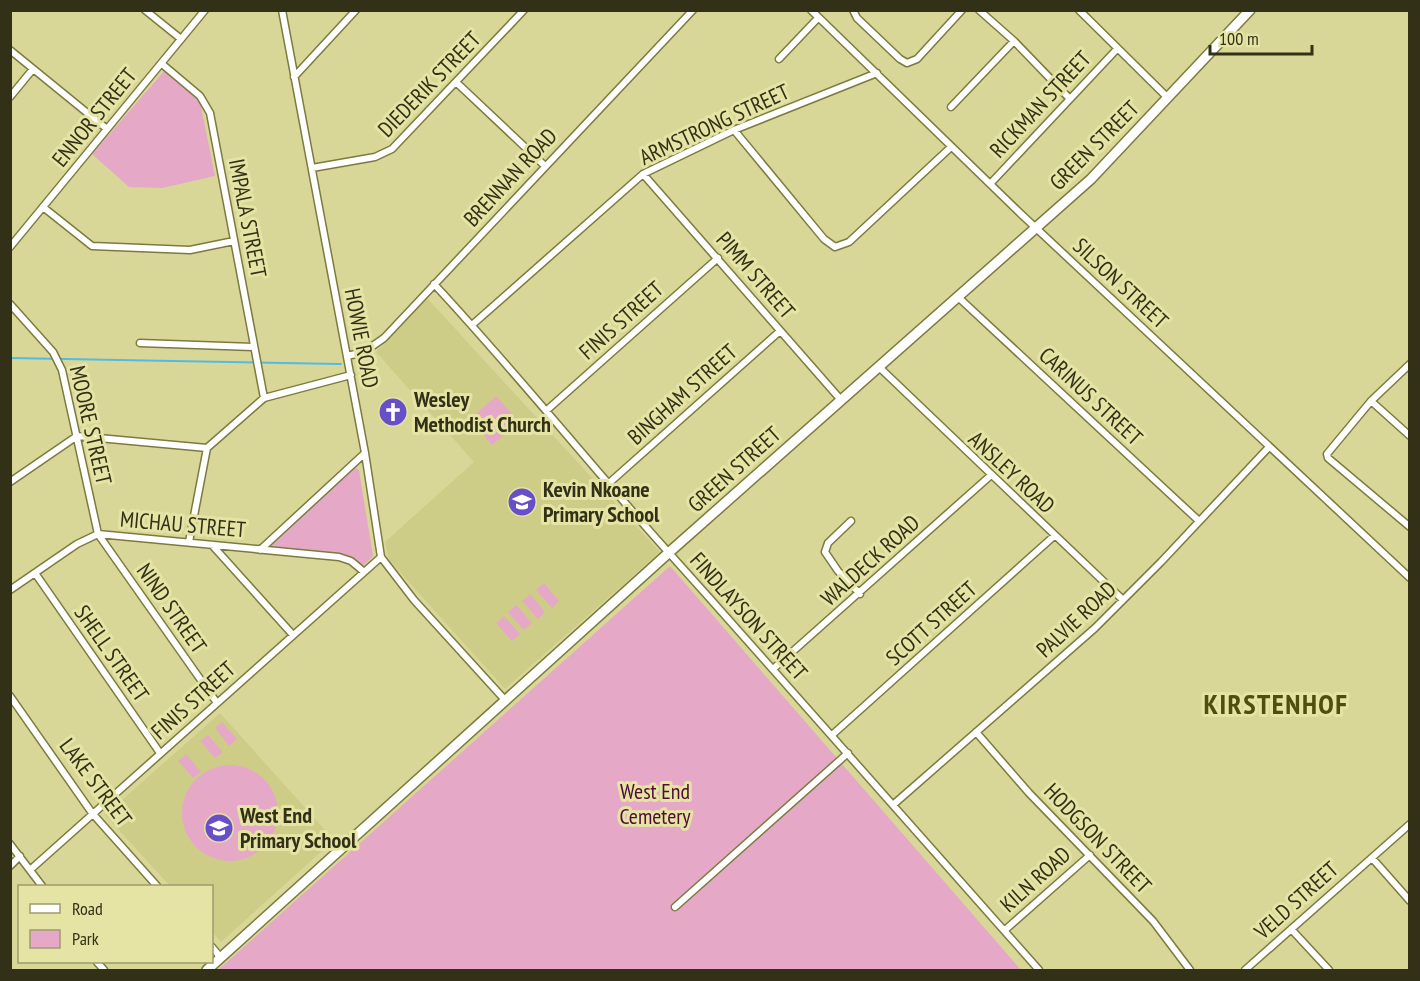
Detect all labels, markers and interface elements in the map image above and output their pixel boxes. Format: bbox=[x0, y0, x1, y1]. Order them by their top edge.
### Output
scale bar bbox=[1210, 18, 1312, 56]
street label: DIEDERIK STREET bbox=[372, 25, 487, 143]
text: 100 m bbox=[1219, 27, 1259, 50]
street label: RICKMAN STREET bbox=[983, 45, 1097, 163]
street label: ENNOR STREET bbox=[46, 62, 142, 172]
street label: ARMSTRONG STREET bbox=[635, 77, 794, 171]
street label: GREEN STREET bbox=[1043, 94, 1145, 196]
street label: BRENNAN ROAD bbox=[457, 122, 563, 232]
street label: IMPALA STREET bbox=[223, 156, 273, 280]
street label: PIMM STREET bbox=[711, 226, 802, 324]
street label: SILSON STREET bbox=[1068, 232, 1175, 334]
street label: FINIS STREET bbox=[573, 275, 669, 365]
street label: HOWIE ROAD bbox=[339, 286, 385, 390]
street label: BINGHAM STREET bbox=[622, 337, 743, 450]
street label: CARINUS STREET bbox=[1033, 341, 1149, 451]
street label: MOORE STREET bbox=[64, 363, 118, 487]
place label: Wesley Methodist Church bbox=[413, 385, 551, 438]
church icon: Wesley Methodist Church bbox=[377, 396, 409, 428]
street label: GREEN STREET bbox=[682, 420, 786, 518]
street label: ANSLEY ROAD bbox=[963, 425, 1061, 519]
place label: Kevin Nkoane Primary School bbox=[543, 475, 660, 528]
school or university icon: Kevin Nkoane Primary School bbox=[506, 486, 538, 518]
street label: MICHAU STREET bbox=[119, 505, 247, 543]
street label: WALDECK ROAD bbox=[815, 508, 925, 612]
street label: FINDLAYSON STREET bbox=[684, 546, 814, 686]
street label: NIND STREET bbox=[131, 558, 213, 659]
street label: SCOTT STREET bbox=[880, 575, 982, 671]
street label: PALVIE ROAD bbox=[1030, 575, 1122, 663]
street label: SHELL STREET bbox=[69, 599, 155, 707]
street label: FINIS STREET bbox=[145, 655, 241, 745]
district label: KIRSTENHOF bbox=[1203, 685, 1349, 722]
street label: LAKE STREET bbox=[54, 732, 138, 832]
park label: West End Cemetery bbox=[619, 777, 691, 830]
street label: HODGSON STREET bbox=[1038, 777, 1158, 899]
place label: West End Primary School bbox=[239, 801, 357, 854]
school or university icon: West End Primary School bbox=[203, 812, 235, 844]
street label: KILN ROAD bbox=[994, 840, 1076, 918]
street label: VELD STREET bbox=[1247, 855, 1344, 946]
legend bbox=[18, 885, 213, 963]
text: Road bbox=[72, 897, 103, 920]
text: Park bbox=[72, 927, 99, 950]

